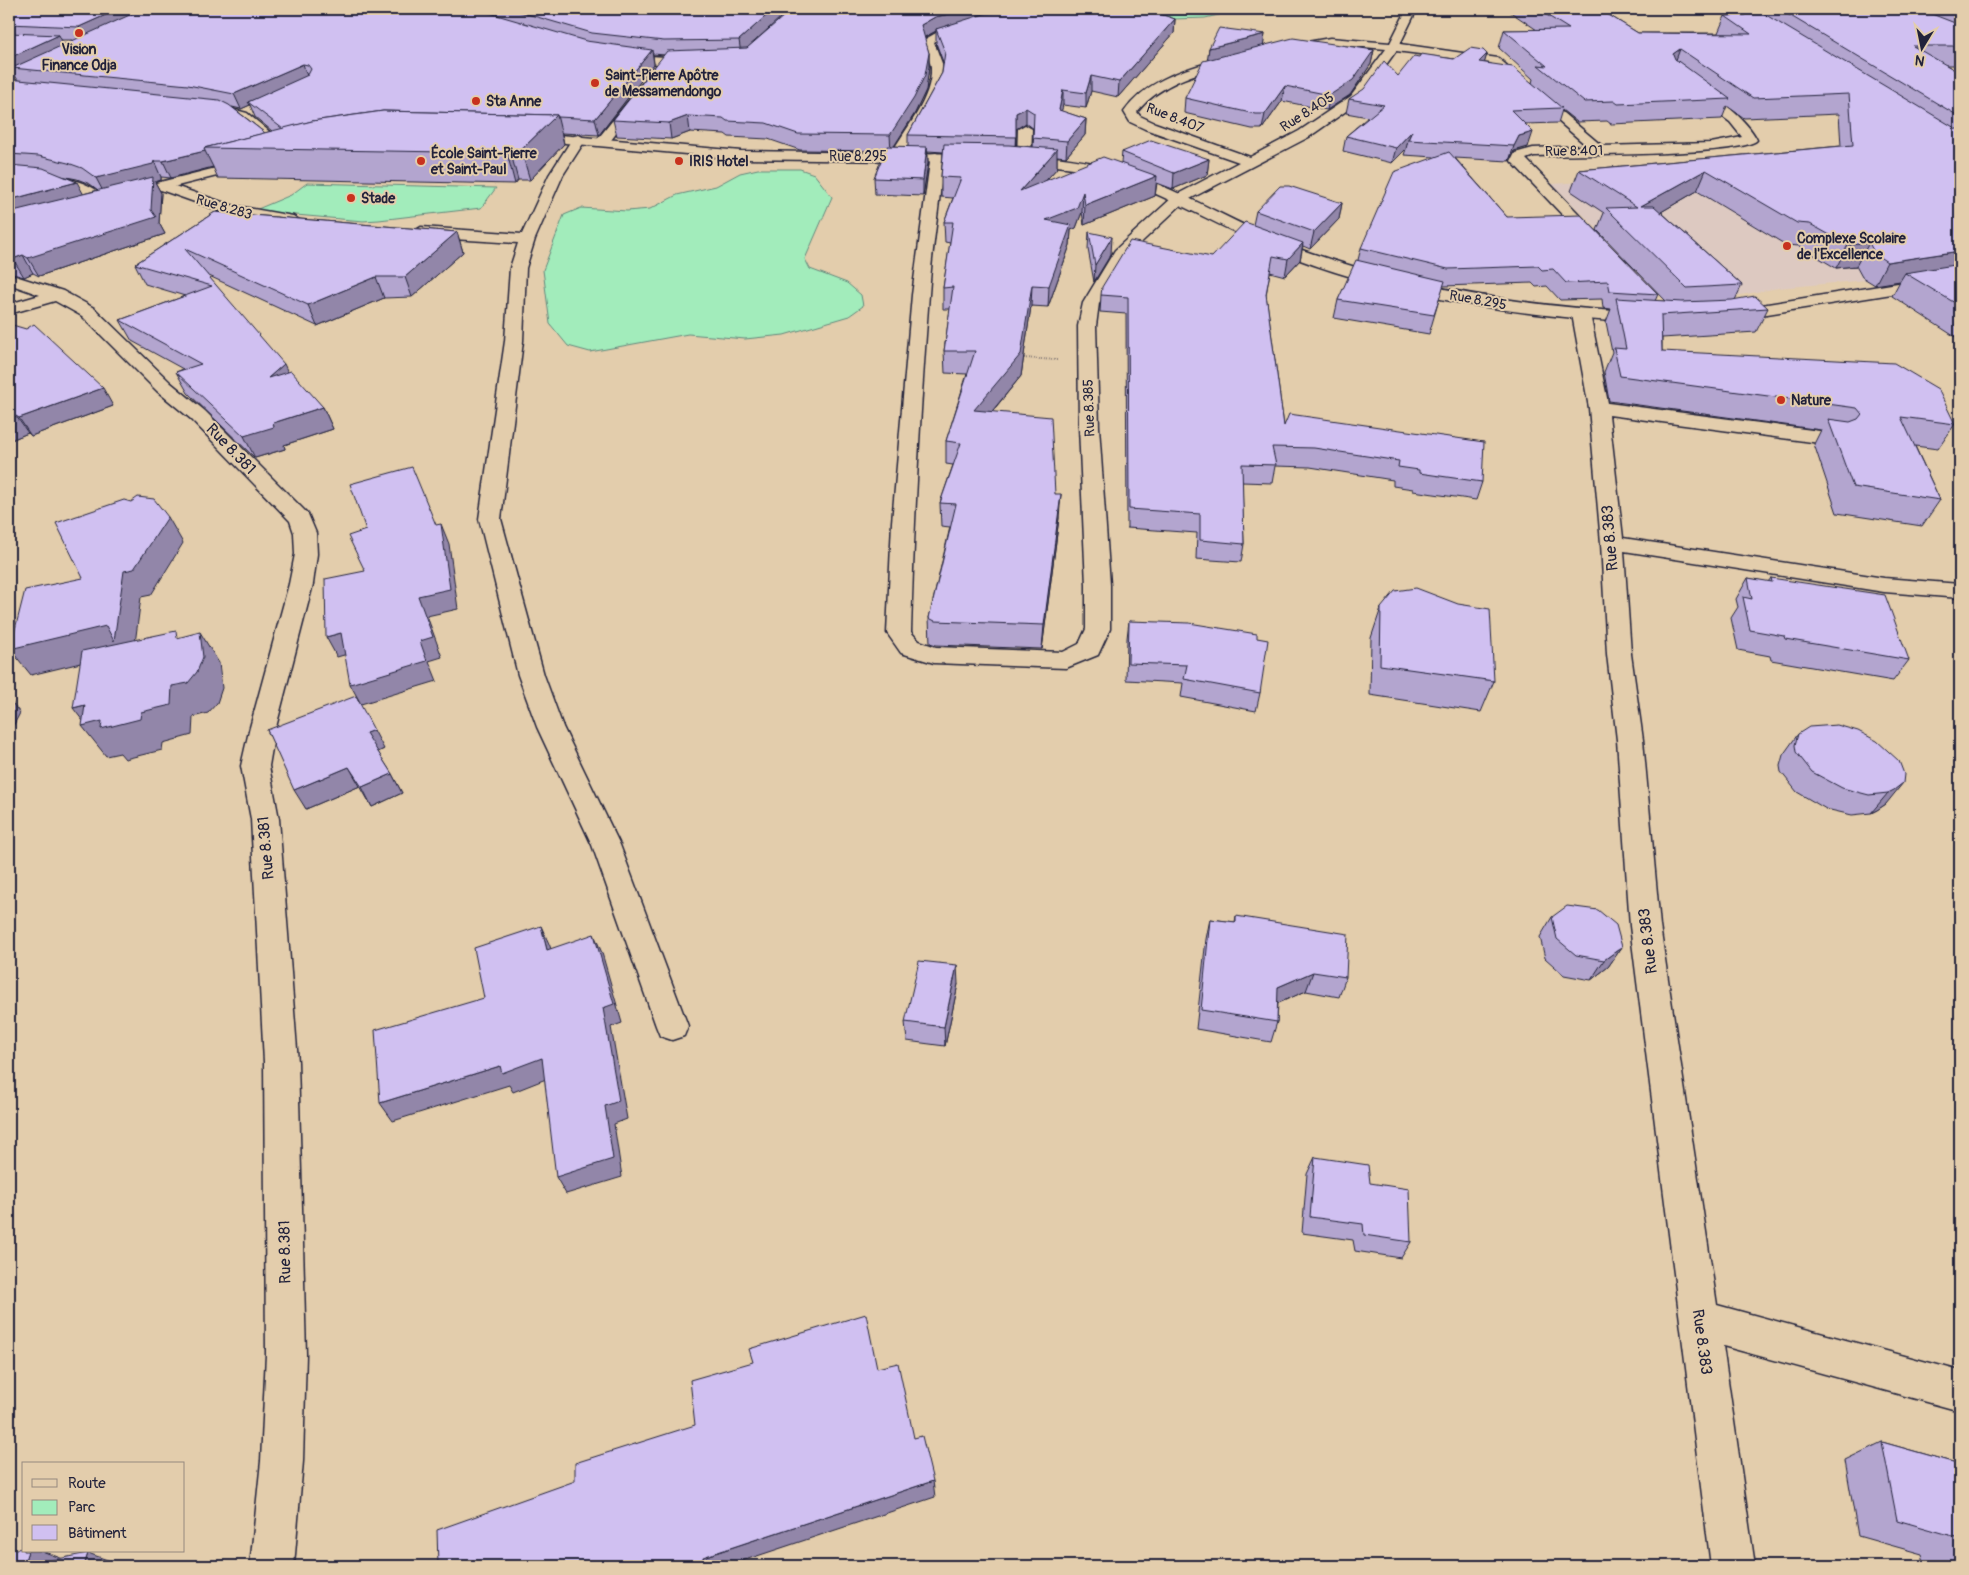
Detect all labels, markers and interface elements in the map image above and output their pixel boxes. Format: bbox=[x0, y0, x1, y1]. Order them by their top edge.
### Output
north arrow bbox=[1896, 22, 1946, 72]
marker: Vision Finance Odja bbox=[73, 27, 85, 39]
place label: Vision Finance Odja bbox=[41, 41, 117, 74]
text: N bbox=[1914, 51, 1926, 70]
place label: Saint-Pierre Apôtre de Messamendongo bbox=[605, 67, 722, 100]
marker: Saint-Pierre Apôtre de Messamendongo bbox=[589, 77, 601, 89]
street label: Rue 8.405 bbox=[1277, 88, 1337, 136]
place label: Sta Anne bbox=[486, 93, 542, 110]
marker: Sta Anne bbox=[470, 95, 482, 107]
street label: Rue 8.407 bbox=[1144, 99, 1207, 137]
street label: Rue 8.401 bbox=[1545, 142, 1603, 160]
place label: École Saint-Pierre et Saint-Paul bbox=[430, 144, 538, 178]
street label: Rue 8.295 bbox=[829, 148, 887, 165]
place label: IRIS Hotel bbox=[689, 153, 748, 170]
marker: École Saint-Pierre et Saint-Paul bbox=[415, 155, 427, 167]
marker: IRIS Hotel bbox=[673, 155, 685, 167]
place label: Stade bbox=[361, 190, 396, 207]
street label: Rue 8.283 bbox=[194, 191, 254, 223]
marker: Stade bbox=[345, 192, 357, 204]
place label: Complexe Scolaire de l'Excellence bbox=[1797, 230, 1907, 263]
marker: Complexe Scolaire de l'Excellence bbox=[1781, 240, 1793, 252]
street label: Rue 8.295 bbox=[1448, 287, 1508, 313]
street label: Rue 8.385 bbox=[1079, 379, 1099, 437]
place label: Nature bbox=[1791, 392, 1832, 409]
marker: Nature bbox=[1775, 394, 1787, 406]
street label: Rue 8.381 bbox=[202, 419, 260, 479]
street label: Rue 8.383 bbox=[1597, 504, 1623, 572]
street label: Rue 8.381 bbox=[253, 815, 279, 881]
street label: Rue 8.383 bbox=[1634, 907, 1662, 975]
street label: Rue 8.381 bbox=[274, 1220, 296, 1284]
street label: Rue 8.383 bbox=[1687, 1308, 1717, 1376]
legend bbox=[22, 1462, 185, 1552]
text: Route bbox=[68, 1474, 106, 1493]
text: Parc bbox=[68, 1498, 96, 1517]
text: Bâtiment bbox=[68, 1524, 128, 1543]

